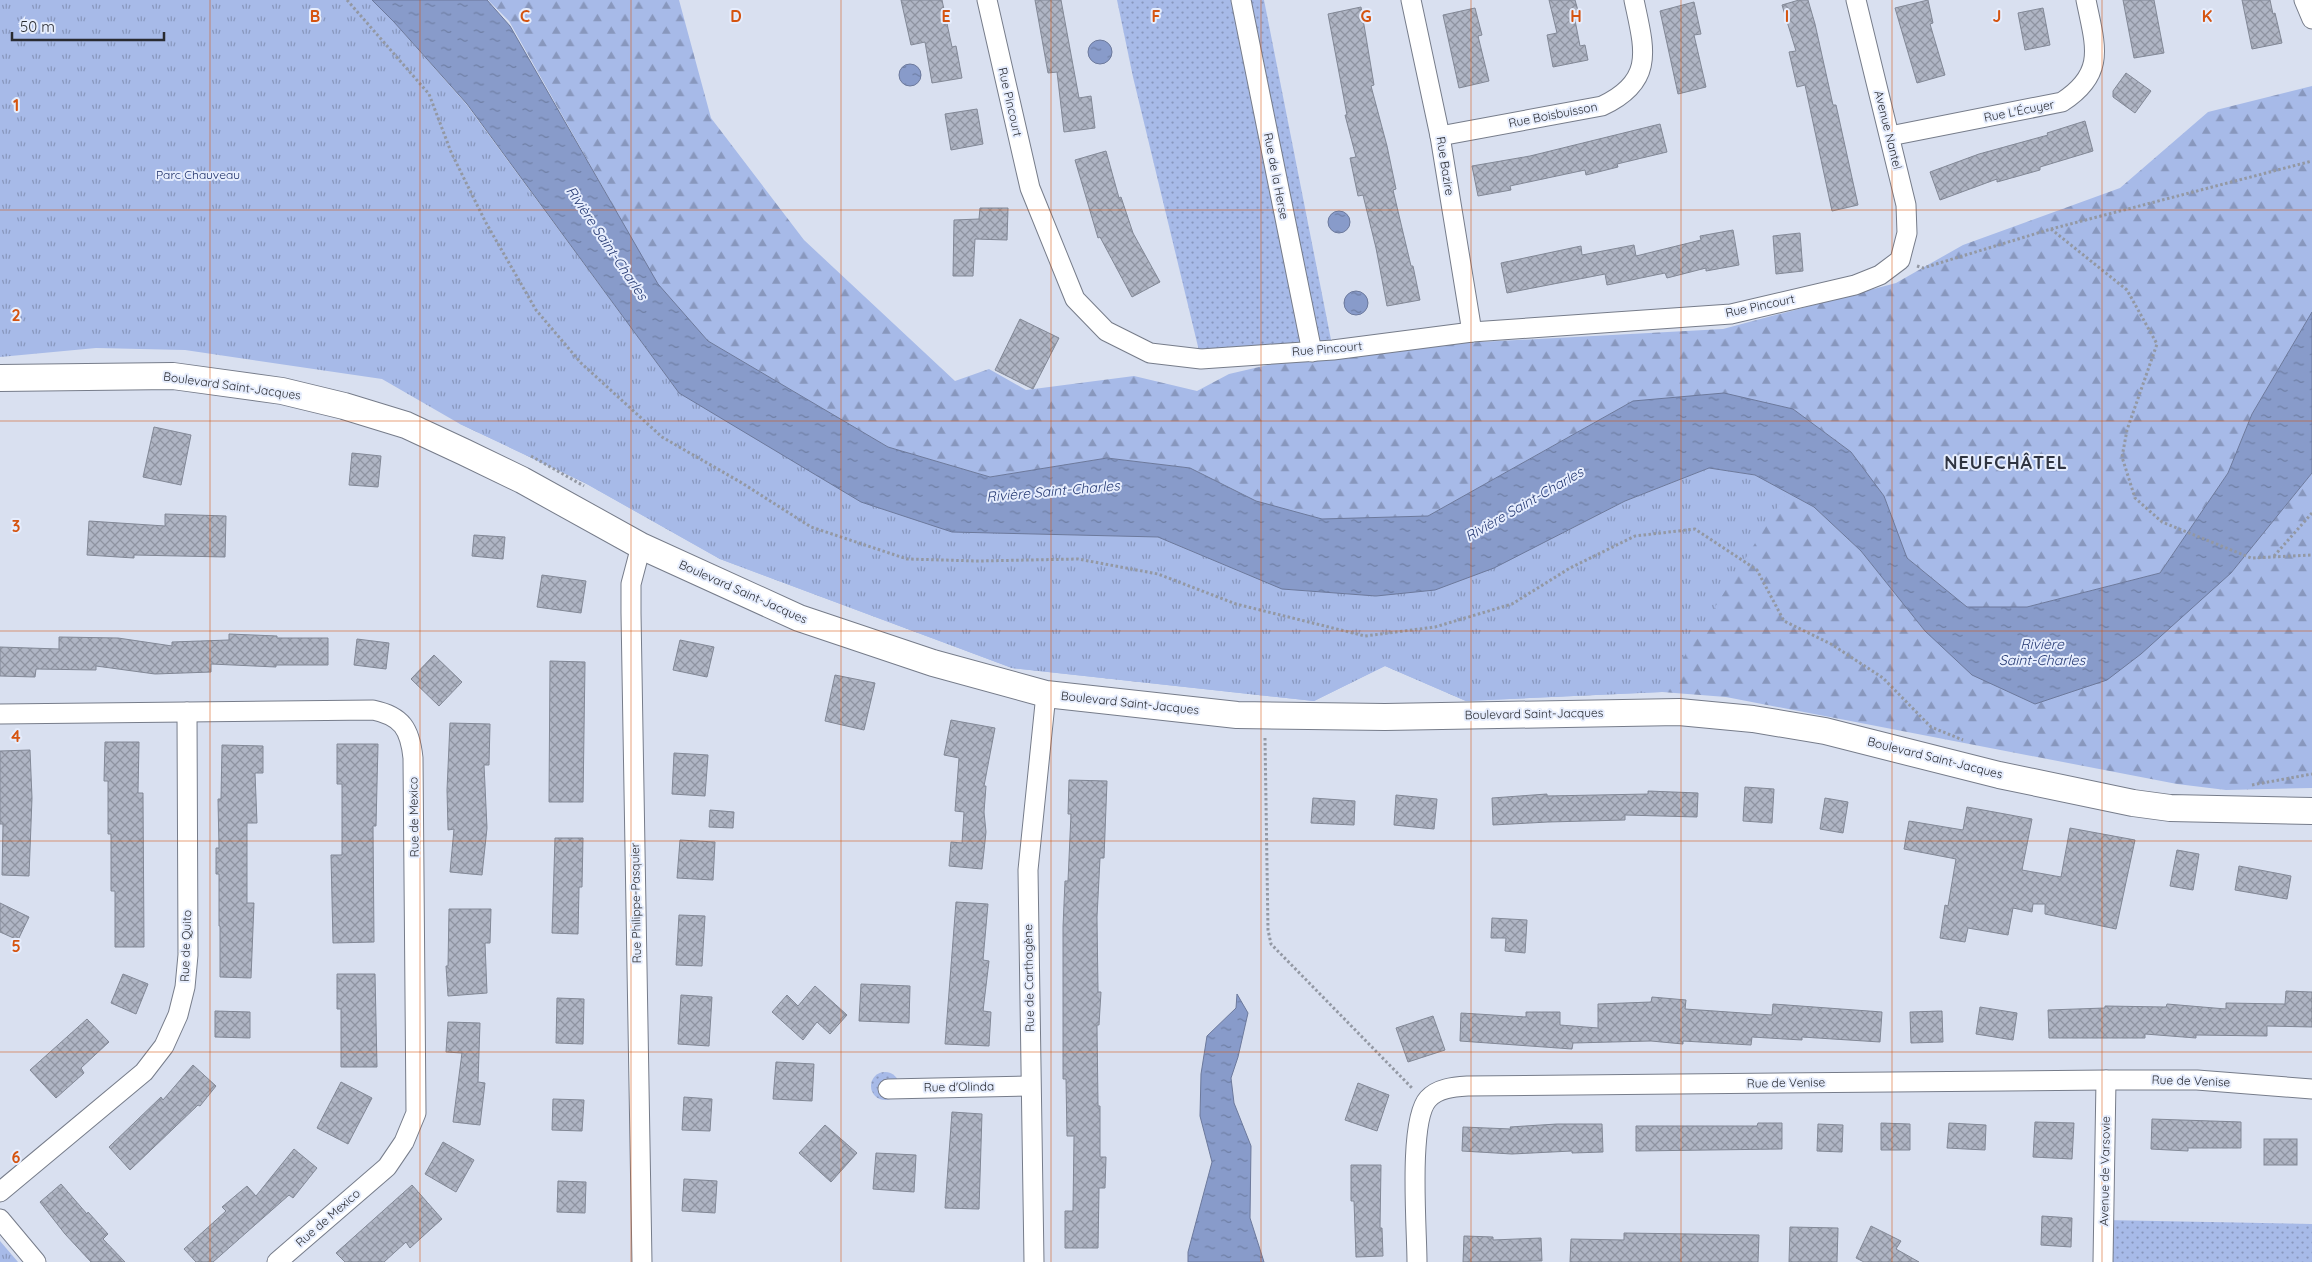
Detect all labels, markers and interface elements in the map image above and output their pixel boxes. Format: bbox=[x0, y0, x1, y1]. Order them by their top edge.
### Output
text: B bbox=[310, 6, 320, 26]
text: C bbox=[520, 6, 530, 26]
text: D bbox=[730, 6, 742, 26]
text: E bbox=[941, 6, 951, 26]
text: F bbox=[1152, 6, 1161, 26]
text: G bbox=[1360, 6, 1372, 26]
text: H bbox=[1570, 6, 1582, 26]
text: I bbox=[1785, 6, 1789, 26]
text: J bbox=[1993, 6, 2001, 26]
text: K bbox=[2202, 6, 2212, 26]
scale bar bbox=[12, 10, 165, 42]
text: 50 m bbox=[20, 17, 55, 36]
street label: Rue Pincourt bbox=[995, 66, 1026, 138]
street label: Avenue Nantel bbox=[1871, 89, 1906, 171]
text: 1 bbox=[13, 95, 19, 115]
street label: Rue L'Écuyer bbox=[1982, 96, 2056, 125]
street label: Rue Boisbuisson bbox=[1507, 99, 1599, 130]
street label: Rue de la Herse bbox=[1261, 131, 1292, 221]
street label: Rue Bazire bbox=[1433, 135, 1458, 197]
park label: Parc Chauveau bbox=[156, 167, 240, 182]
water label: Rivière Saint-Charles bbox=[562, 183, 653, 305]
street label: Rue Pincourt bbox=[1724, 291, 1796, 320]
text: 2 bbox=[11, 305, 21, 325]
street label: Rue Pincourt bbox=[1291, 338, 1363, 359]
street label: Boulevard Saint-Jacques bbox=[162, 368, 302, 403]
district label: NEUFCHÂTEL bbox=[1944, 451, 2068, 474]
water label: Rivière Saint-Charles bbox=[1462, 462, 1588, 545]
water label: Rivière Saint-Charles bbox=[986, 476, 1122, 506]
text: 3 bbox=[12, 516, 20, 536]
street label: Boulevard Saint-Jacques bbox=[677, 556, 810, 627]
water label: Rivière Saint-Charles bbox=[1999, 635, 2087, 669]
street label: Boulevard Saint-Jacques bbox=[1060, 688, 1200, 717]
street label: Boulevard Saint-Jacques bbox=[1464, 705, 1604, 722]
text: 4 bbox=[11, 726, 21, 746]
street label: Boulevard Saint-Jacques bbox=[1866, 733, 2005, 782]
street label: Rue de Mexico bbox=[405, 777, 422, 857]
street label: Rue Philippe-Pasquier bbox=[627, 842, 644, 963]
street label: Rue de Quito bbox=[177, 910, 194, 982]
street label: Rue de Carthagène bbox=[1020, 924, 1037, 1032]
text: 5 bbox=[11, 936, 21, 956]
street label: Rue de Venise bbox=[2152, 1072, 2231, 1089]
street label: Rue de Venise bbox=[1747, 1074, 1826, 1091]
street label: Rue d'Olinda bbox=[924, 1078, 994, 1095]
street label: Avenue de Varsovie bbox=[2096, 1116, 2113, 1226]
text: 6 bbox=[12, 1147, 21, 1167]
street label: Rue de Mexico bbox=[292, 1186, 363, 1250]

